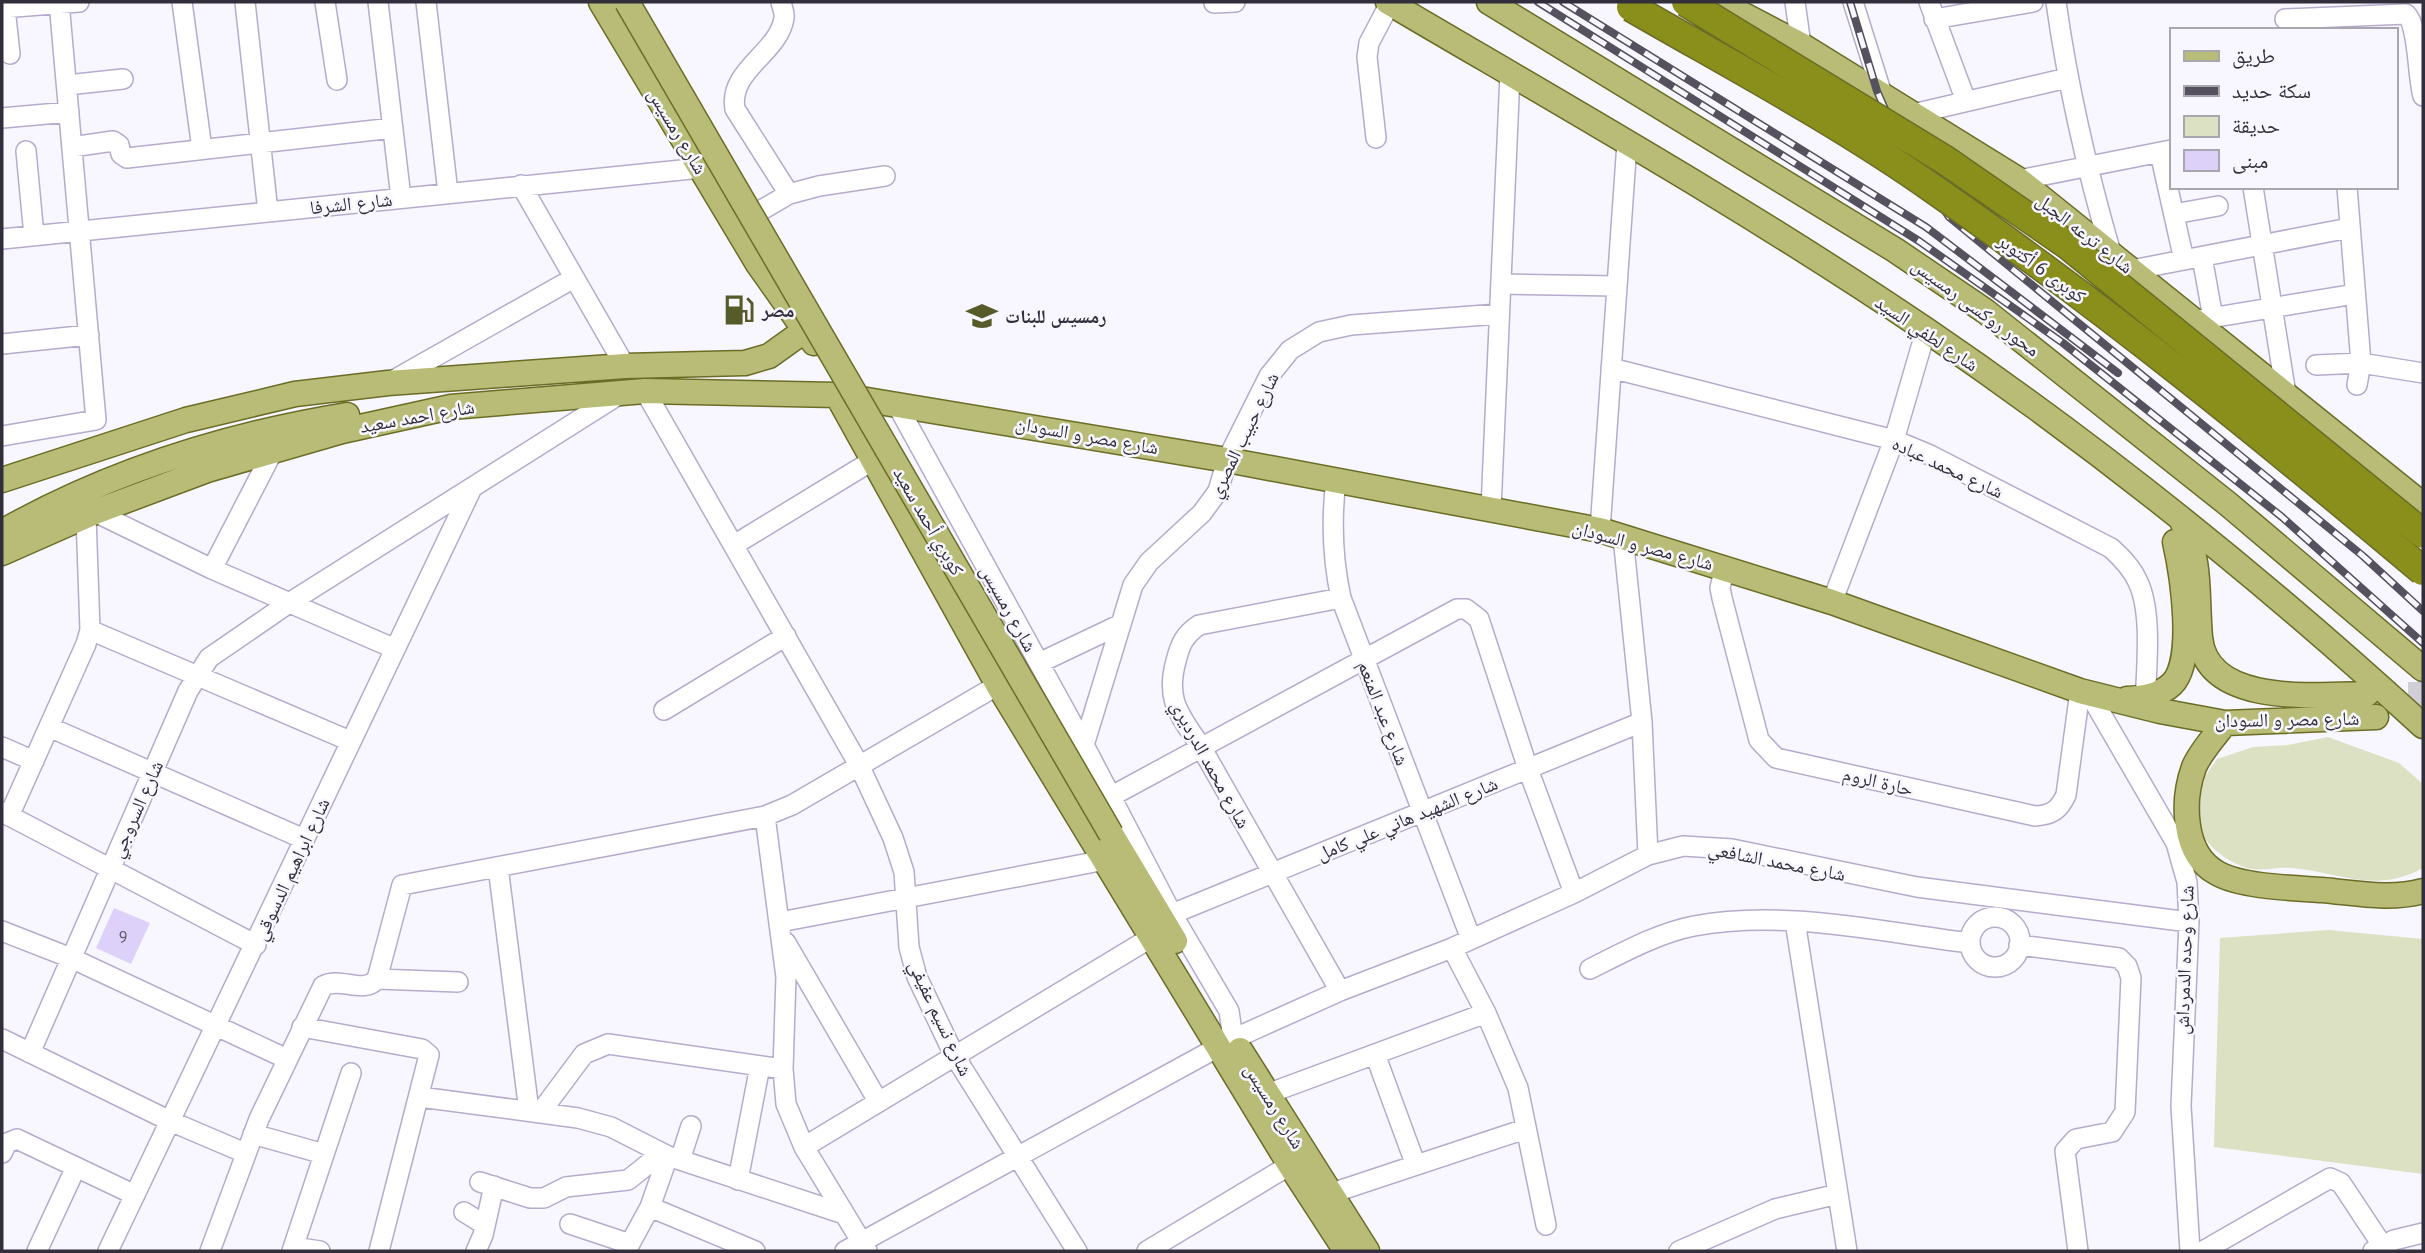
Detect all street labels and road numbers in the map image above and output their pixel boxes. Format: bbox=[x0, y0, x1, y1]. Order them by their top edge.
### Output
street label: شارع رمسيس bbox=[643, 84, 713, 178]
street label: شارع الشرفا bbox=[309, 187, 393, 219]
street label: شارع ترعه الجبل bbox=[2032, 188, 2138, 278]
street label: كوبرى 6 أكتوبر bbox=[1992, 227, 2091, 308]
street label: محور روكسى رمسيس bbox=[1907, 253, 2045, 361]
street label: شارع لطفي السيد bbox=[1869, 290, 1983, 380]
street label: شارع حبيب المصري bbox=[1202, 368, 1287, 503]
street label: شارع احمد سعيد bbox=[358, 394, 476, 438]
street label: شارع مصر و السودان bbox=[1014, 411, 1160, 459]
street label: شارع محمد عباده bbox=[1889, 431, 2007, 503]
street label: كوبري أحمد سعيد bbox=[885, 462, 970, 582]
street label: شارع مصر و السودان bbox=[1570, 515, 1716, 575]
street label: شارع رمسيس bbox=[975, 560, 1043, 656]
street label: شارع عبد المنعم bbox=[1352, 657, 1415, 769]
street label: شارع محمد الدرديري bbox=[1162, 696, 1256, 834]
street label: شارع مصر و السودان bbox=[2214, 706, 2360, 732]
street label: شارع السروجي bbox=[104, 757, 172, 863]
street label: حارة الروم bbox=[1840, 761, 1916, 803]
street label: شارع الشهيد هاني علي كامل bbox=[1313, 771, 1503, 869]
street label: شارع ابراهيم الدسوقي bbox=[247, 794, 338, 946]
street label: شارع محمد الشافعي bbox=[1706, 836, 1848, 890]
street label: شارع وحده الدمرداش bbox=[2169, 885, 2199, 1035]
street label: شارع نسيم عفيفي bbox=[900, 956, 978, 1081]
street label: شارع رمسيس bbox=[1239, 1059, 1311, 1153]

